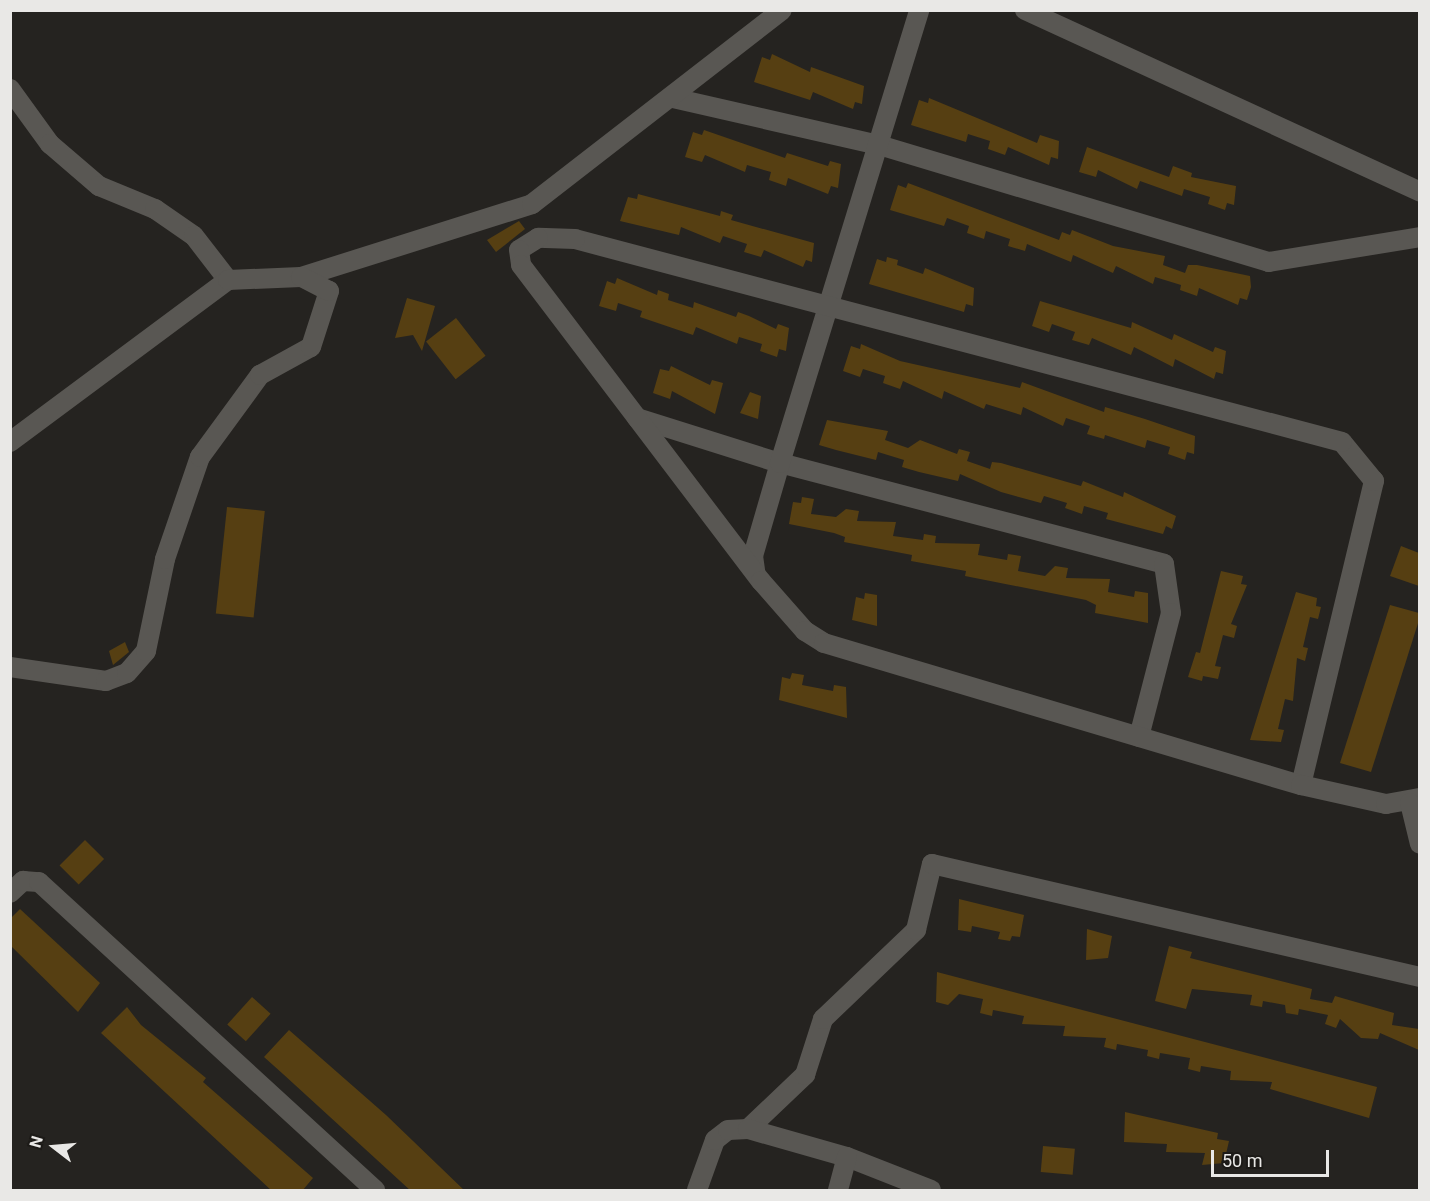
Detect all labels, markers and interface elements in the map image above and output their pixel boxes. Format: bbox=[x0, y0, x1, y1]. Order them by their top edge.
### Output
north arrow bbox=[24, 1117, 84, 1177]
text: N bbox=[26, 1134, 47, 1150]
scale bar bbox=[1214, 1138, 1332, 1176]
text: 50 m bbox=[1222, 1150, 1262, 1171]

